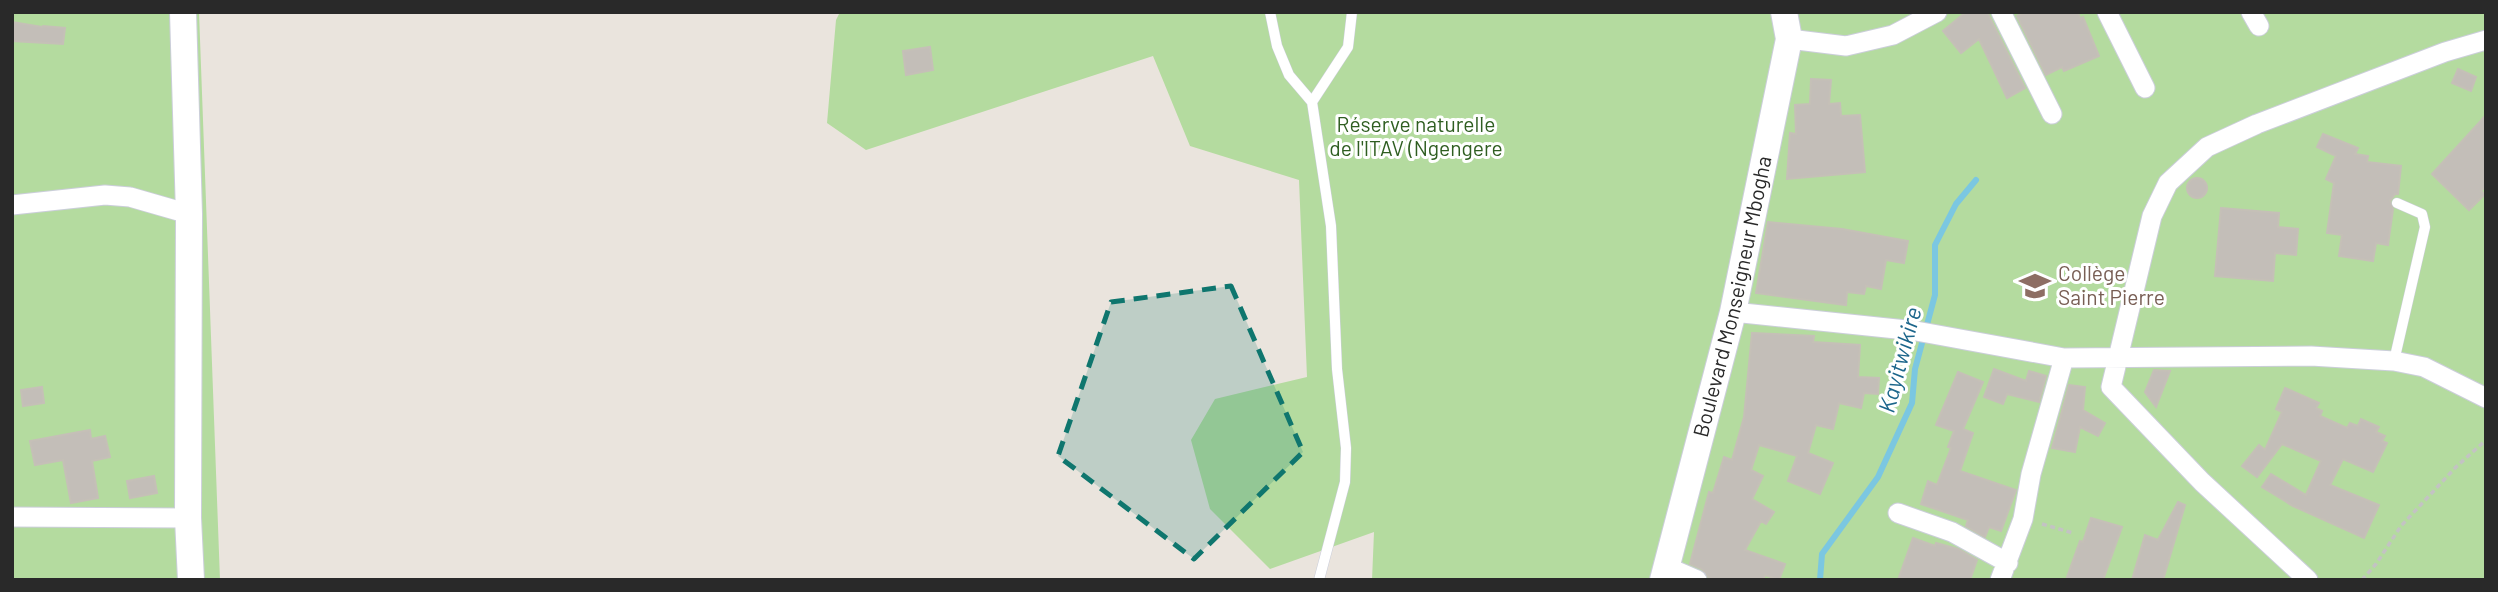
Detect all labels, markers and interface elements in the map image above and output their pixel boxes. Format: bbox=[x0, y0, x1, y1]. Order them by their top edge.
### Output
park label: Réserve naturelle de l'ITAV (Ngengere bbox=[1329, 111, 1503, 160]
street label: Boulevard Monseigneur Mbogha bbox=[1687, 154, 1776, 439]
place label: Collège Saint Pierre bbox=[2058, 260, 2165, 309]
school or university icon: Collège Saint Pierre bbox=[2018, 269, 2052, 303]
water label: Kayitwikire bbox=[1872, 304, 1927, 416]

